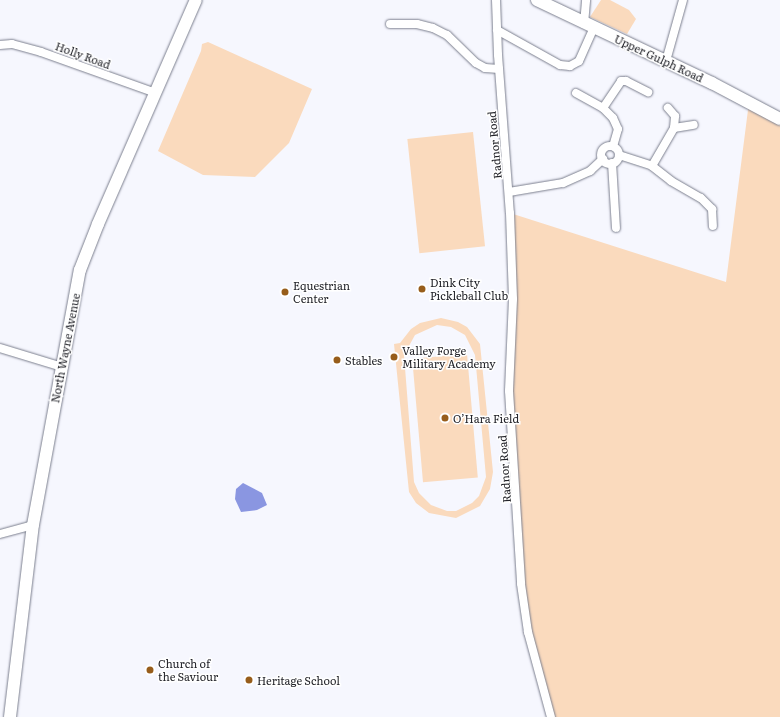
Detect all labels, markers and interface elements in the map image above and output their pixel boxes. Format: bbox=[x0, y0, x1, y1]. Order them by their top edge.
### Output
street label: Upper Gulph Road bbox=[612, 32, 706, 84]
street label: Holly Road bbox=[54, 39, 112, 71]
street label: Radnor Road bbox=[484, 111, 504, 179]
place label: Dink City Pickleball Club bbox=[430, 276, 508, 302]
place label: Equestrian Center bbox=[293, 279, 350, 305]
marker: Dink City Pickleball Club bbox=[417, 284, 427, 294]
marker: Equestrian Center bbox=[280, 287, 290, 297]
street label: North Wayne Avenue bbox=[48, 292, 82, 404]
place label: Valley Forge Military Academy bbox=[402, 344, 496, 370]
marker: Valley Forge Military Academy bbox=[389, 352, 399, 362]
place label: Stables bbox=[345, 353, 382, 367]
marker: Stables bbox=[332, 355, 342, 365]
place label: O’Hara Field bbox=[453, 411, 519, 425]
marker: O’Hara Field bbox=[440, 413, 450, 423]
street label: Radnor Road bbox=[495, 435, 513, 503]
place label: Church of the Saviour bbox=[158, 657, 218, 683]
marker: Church of the Saviour bbox=[145, 665, 155, 675]
place label: Heritage School bbox=[257, 673, 340, 687]
marker: Heritage School bbox=[244, 675, 254, 685]

